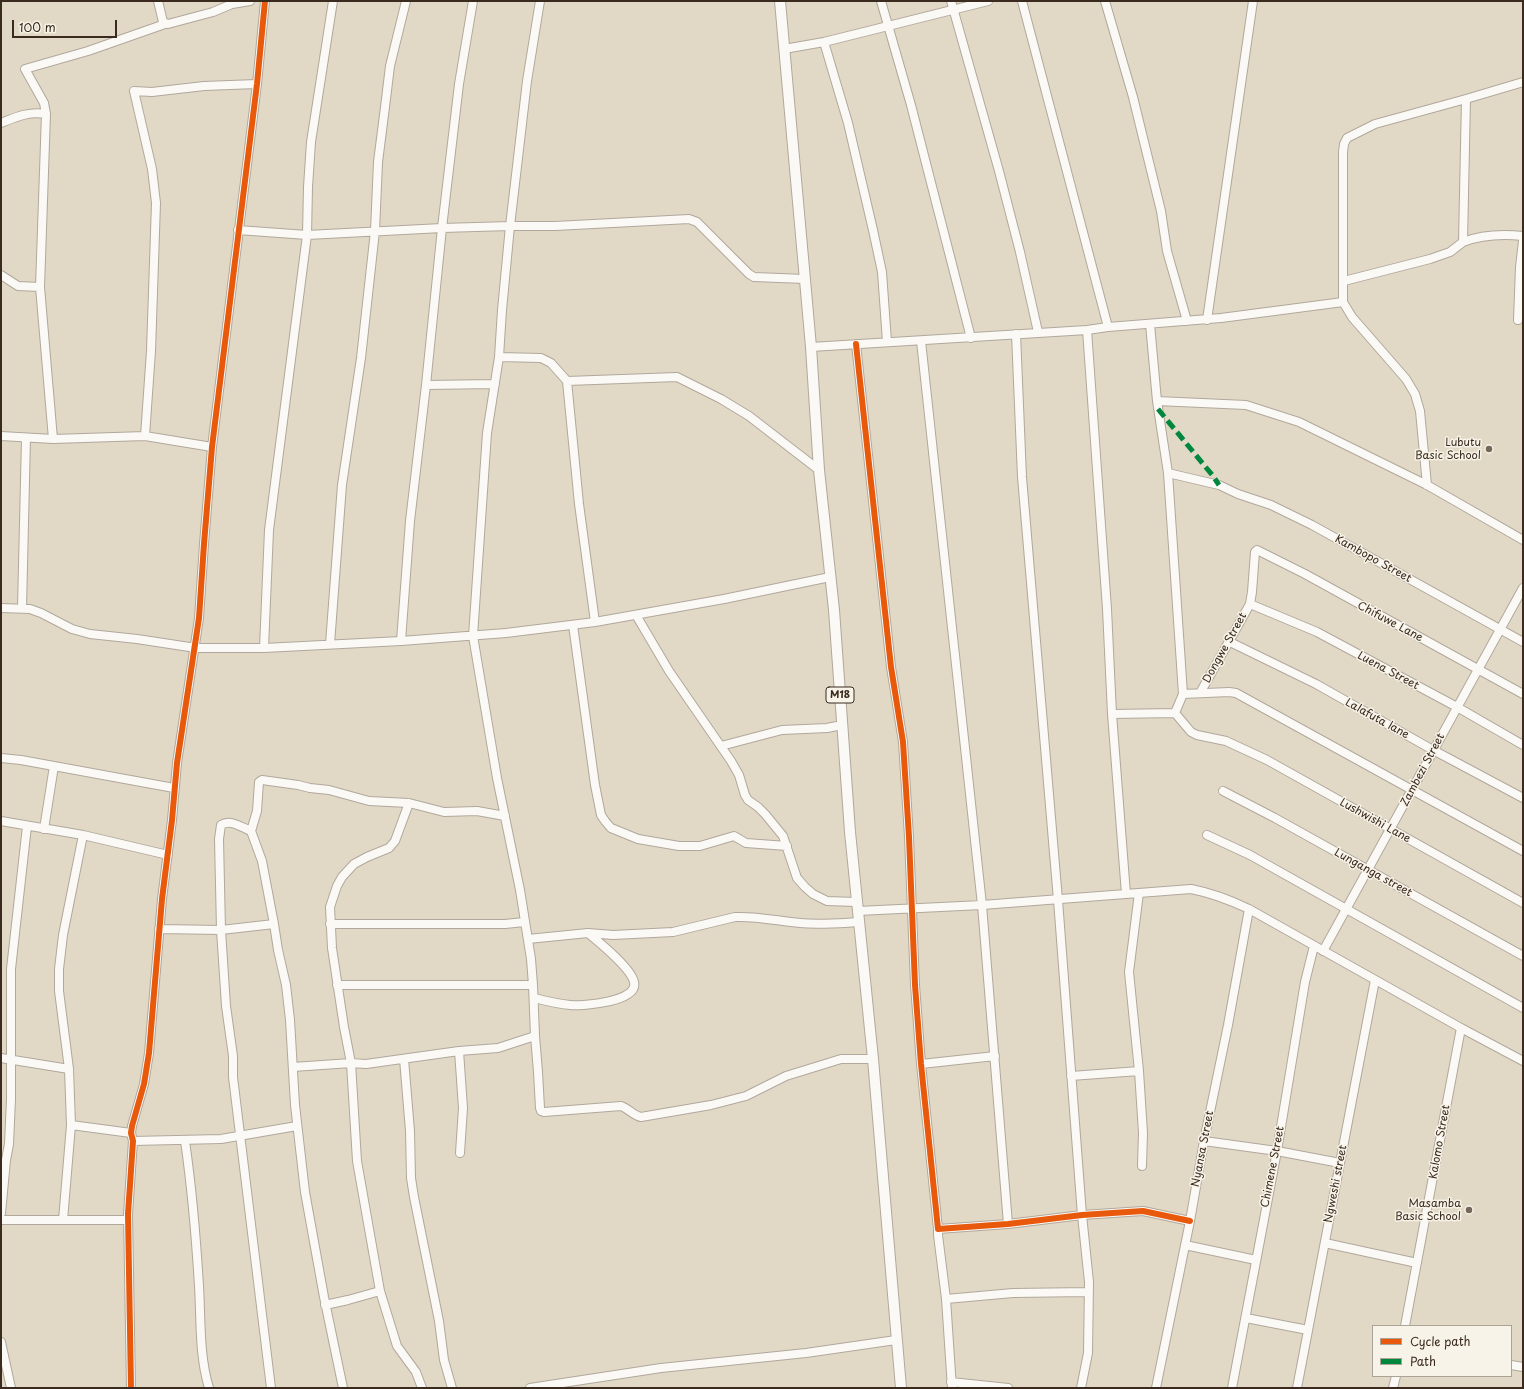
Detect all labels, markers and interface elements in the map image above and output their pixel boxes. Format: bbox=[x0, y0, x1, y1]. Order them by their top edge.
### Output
scale bar bbox=[14, 12, 119, 38]
text: 100 m bbox=[19, 18, 56, 36]
place label: Lubutu Basic School bbox=[1415, 436, 1481, 462]
marker: Lubutu Basic School bbox=[1484, 444, 1494, 454]
street label: Kambopo Street bbox=[1332, 533, 1414, 585]
street label: Chifuwe Lane bbox=[1355, 599, 1425, 645]
street label: Dongwe Street bbox=[1200, 611, 1250, 685]
street label: Luena Street bbox=[1355, 649, 1421, 693]
road number: M18 bbox=[826, 687, 854, 703]
street label: Lalafuta lane bbox=[1343, 696, 1411, 742]
street label: Zambezi Street bbox=[1398, 731, 1448, 809]
street label: Lushwishi Lane bbox=[1337, 796, 1413, 846]
street label: Lunganga street bbox=[1332, 846, 1414, 900]
street label: Kalomo Street bbox=[1427, 1104, 1453, 1180]
street label: Nyansa Street bbox=[1189, 1110, 1217, 1188]
street label: Chimene Street bbox=[1259, 1125, 1287, 1209]
street label: Ngweshi street bbox=[1322, 1144, 1350, 1224]
place label: Masamba Basic School bbox=[1395, 1197, 1461, 1223]
marker: Masamba Basic School bbox=[1464, 1205, 1474, 1215]
legend bbox=[1372, 1325, 1512, 1377]
text: Cycle path bbox=[1410, 1332, 1471, 1350]
text: Path bbox=[1410, 1352, 1436, 1370]

